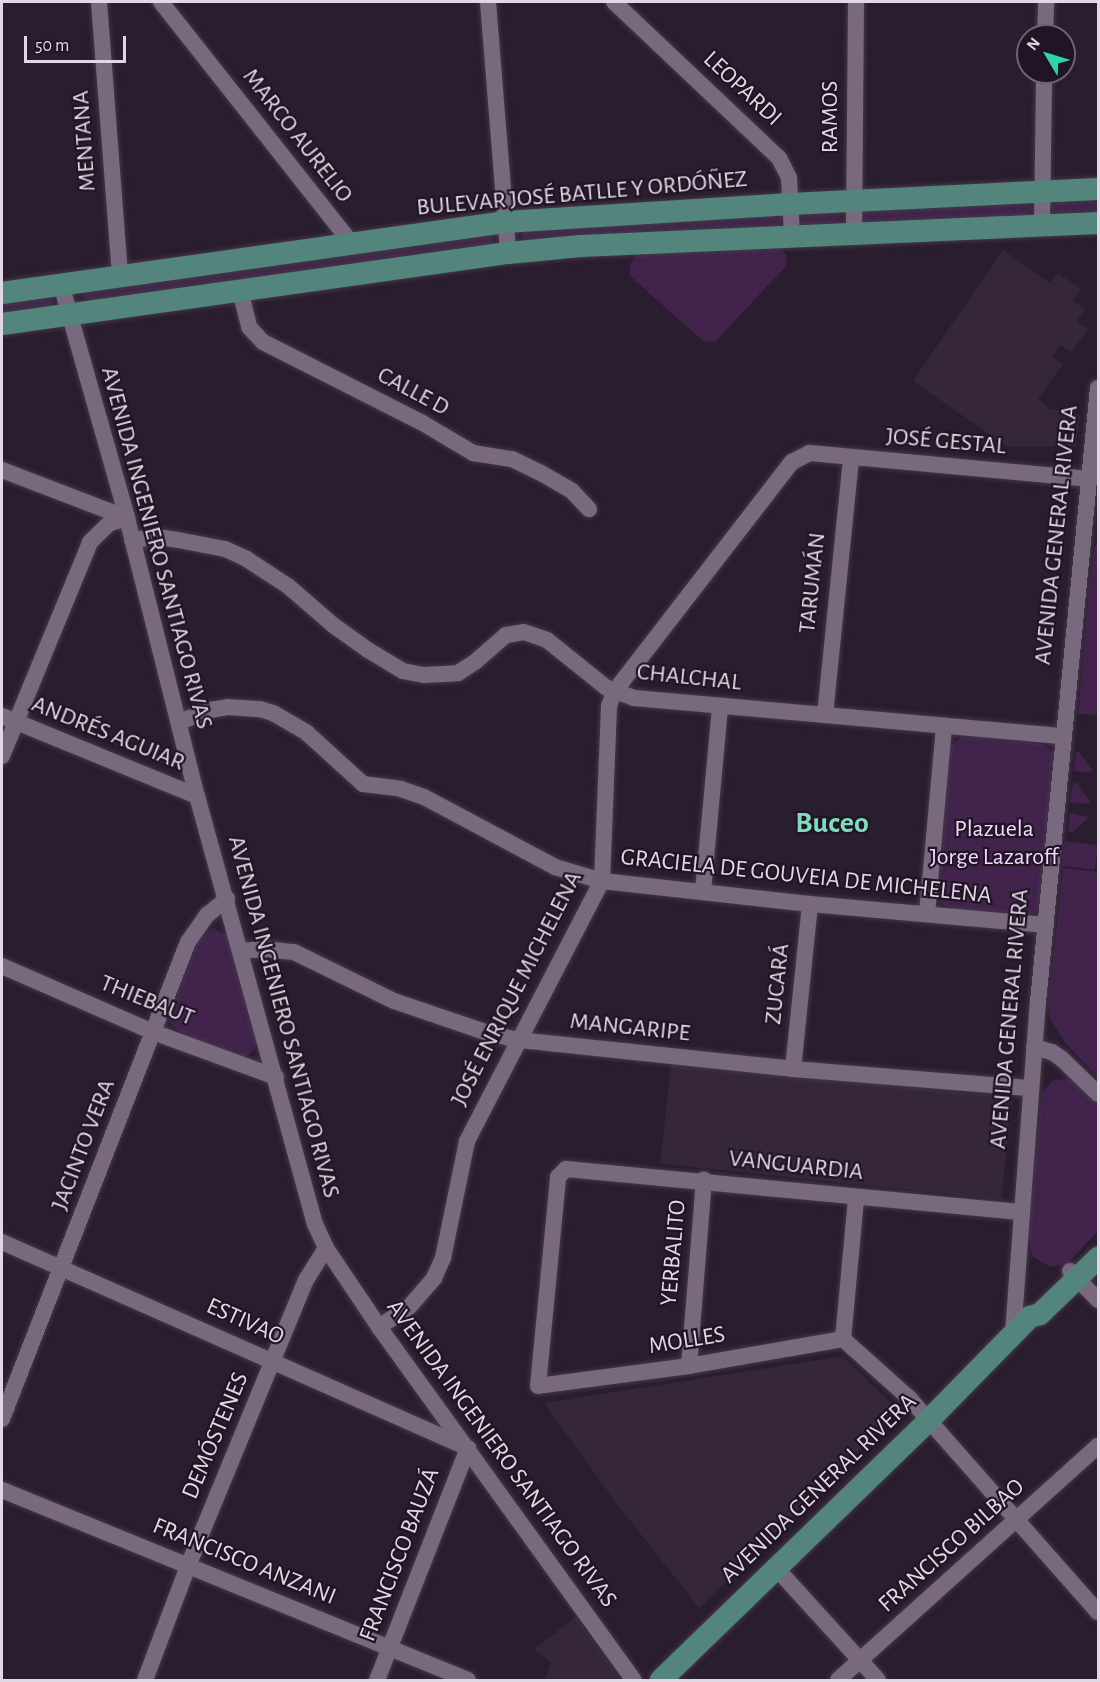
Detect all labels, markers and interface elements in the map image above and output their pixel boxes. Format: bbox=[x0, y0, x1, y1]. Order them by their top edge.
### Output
scale bar bbox=[27, 24, 129, 62]
north arrow bbox=[1016, 24, 1076, 84]
text: N bbox=[1024, 35, 1043, 53]
text: 50 m bbox=[35, 37, 69, 55]
street label: LEOPARDI bbox=[697, 45, 787, 133]
street label: MARCO AURELIO bbox=[236, 63, 358, 209]
street label: RAMOS bbox=[817, 81, 845, 153]
street label: MENTANA bbox=[67, 90, 103, 192]
street label: BULEVAR JOSÉ BATLLE Y ORDÓÑEZ bbox=[415, 165, 749, 223]
street label: CALLE D bbox=[372, 361, 454, 423]
street label: AVENIDA INGENIERO SANTIAGO RIVAS bbox=[94, 364, 218, 732]
street label: AVENIDA GENERAL RIVERA bbox=[1029, 404, 1085, 666]
street label: JOSÉ GESTAL bbox=[885, 422, 1007, 462]
street label: TARUMÁN bbox=[793, 531, 833, 635]
street label: CHALCHAL bbox=[635, 658, 743, 698]
street label: ANDRÉS AGUIAR bbox=[27, 690, 189, 778]
district label: Buceo bbox=[795, 805, 869, 841]
park label: Plazuela Jorge Lazaroff bbox=[930, 816, 1058, 872]
street label: AVENIDA INGENIERO SANTIAGO RIVAS bbox=[221, 833, 345, 1201]
street label: GRACIELA DE GOUVEIA DE MICHELENA bbox=[619, 843, 993, 911]
street label: JOSÉ ENRIQUE MICHELENA bbox=[445, 867, 589, 1111]
street label: AVENIDA GENERAL RIVERA bbox=[984, 888, 1036, 1150]
street label: ZUCARÁ bbox=[759, 942, 797, 1026]
street label: THIEBAUT bbox=[96, 969, 198, 1033]
street label: MANGARIPE bbox=[568, 1007, 692, 1049]
street label: JACINTO VERA bbox=[46, 1075, 122, 1215]
street label: VANGUARDIA bbox=[727, 1145, 865, 1187]
street label: YERBALITO bbox=[655, 1199, 693, 1307]
street label: ESTIVAO bbox=[202, 1292, 288, 1352]
street label: AVENIDA INGENIERO SANTIAGO RIVAS bbox=[380, 1294, 622, 1614]
street label: MOLLES bbox=[647, 1321, 727, 1361]
street label: DEMÓSTENES bbox=[176, 1368, 256, 1504]
street label: AVENIDA GENERAL RIVERA bbox=[715, 1388, 923, 1590]
street label: FRANCISCO BAUZÁ bbox=[354, 1464, 446, 1646]
street label: FRANCISCO BILBAO bbox=[873, 1473, 1031, 1619]
street label: FRANCISCO ANZANI bbox=[148, 1512, 340, 1612]

